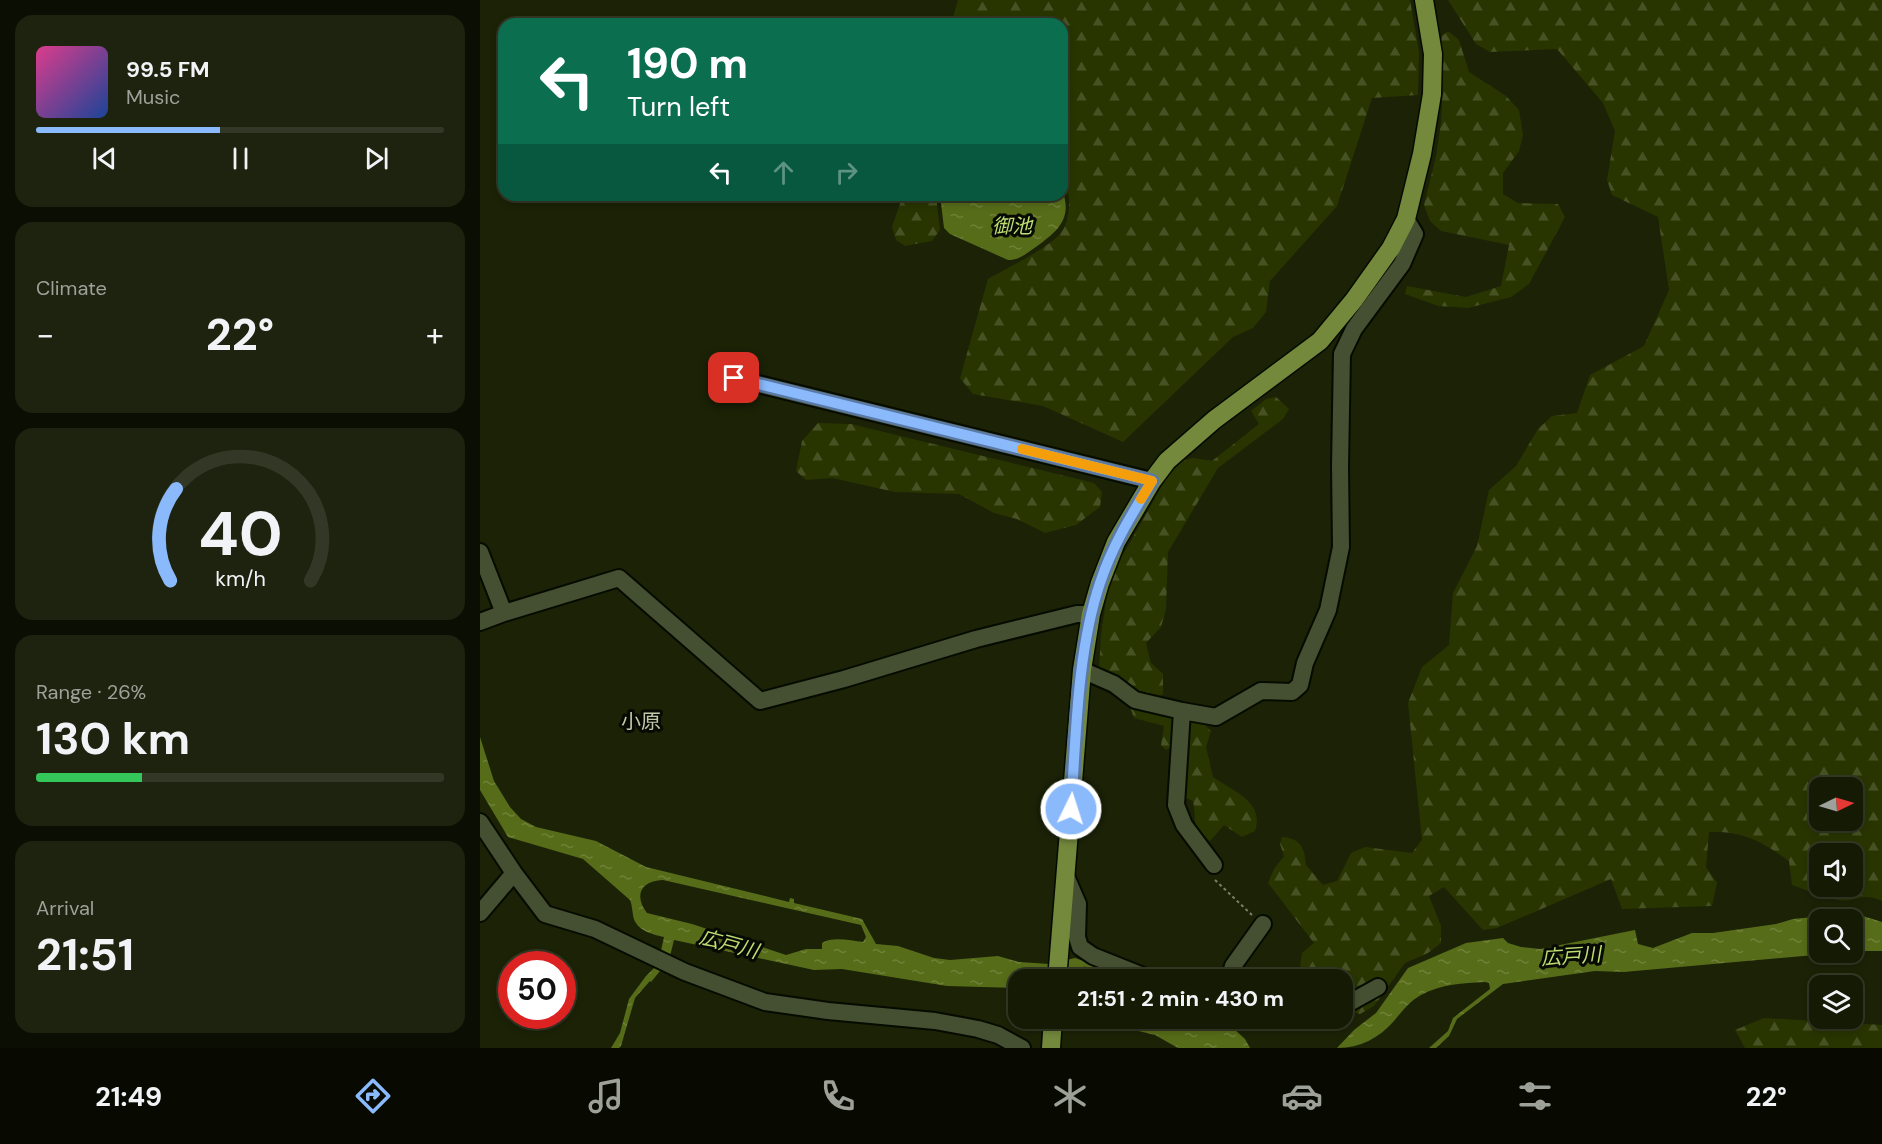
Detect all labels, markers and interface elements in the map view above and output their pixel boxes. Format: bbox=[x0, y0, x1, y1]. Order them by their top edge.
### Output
text: 190 m bbox=[627, 36, 748, 91]
icon: left bbox=[528, 42, 606, 120]
text: 99.5 FM bbox=[126, 55, 209, 84]
text: Music bbox=[126, 84, 181, 110]
text: Turn left bbox=[627, 89, 730, 124]
icon: previous bbox=[88, 142, 121, 175]
icon: pause bbox=[224, 142, 257, 175]
icon: next bbox=[360, 142, 393, 175]
icon: left bbox=[704, 156, 737, 189]
icon: ahead bbox=[767, 156, 800, 189]
icon: right bbox=[830, 156, 863, 189]
water label: 御池 bbox=[992, 213, 1034, 239]
text: Climate bbox=[36, 275, 107, 301]
text: 22° bbox=[206, 305, 274, 364]
text: − bbox=[36, 313, 54, 356]
text: + bbox=[426, 313, 444, 356]
pin bbox=[708, 352, 759, 403]
icon: arrive bbox=[717, 361, 750, 394]
text: 40 bbox=[198, 493, 282, 574]
text: km/h bbox=[215, 565, 265, 593]
text: Range · 26% bbox=[36, 679, 146, 705]
district label: 小原 bbox=[621, 708, 661, 734]
text: 130 km bbox=[36, 709, 190, 768]
position arrow bbox=[1039, 777, 1103, 841]
north arrow bbox=[1809, 777, 1863, 831]
map controls bbox=[1809, 777, 1863, 1029]
button: sound bbox=[1809, 843, 1863, 897]
text: Arrival bbox=[36, 895, 94, 921]
button: search bbox=[1809, 909, 1863, 963]
water label: 広戸川 bbox=[697, 924, 763, 965]
text: 21:51 bbox=[36, 925, 134, 984]
water label: 広戸川 bbox=[1540, 941, 1604, 971]
speed limit sign: 50 bbox=[498, 951, 576, 1029]
button: layers bbox=[1809, 975, 1863, 1029]
text: 21:51 · 2 min · 430 m bbox=[1077, 984, 1284, 1013]
icon: directions bbox=[352, 1075, 394, 1117]
icon: music bbox=[585, 1075, 627, 1117]
icon: phone bbox=[817, 1075, 859, 1117]
icon: climate bbox=[1049, 1075, 1091, 1117]
icon: car bbox=[1281, 1075, 1323, 1117]
icon: filters bbox=[1514, 1075, 1556, 1117]
text: 21:49 bbox=[95, 1079, 162, 1114]
text: 22° bbox=[1746, 1079, 1787, 1114]

